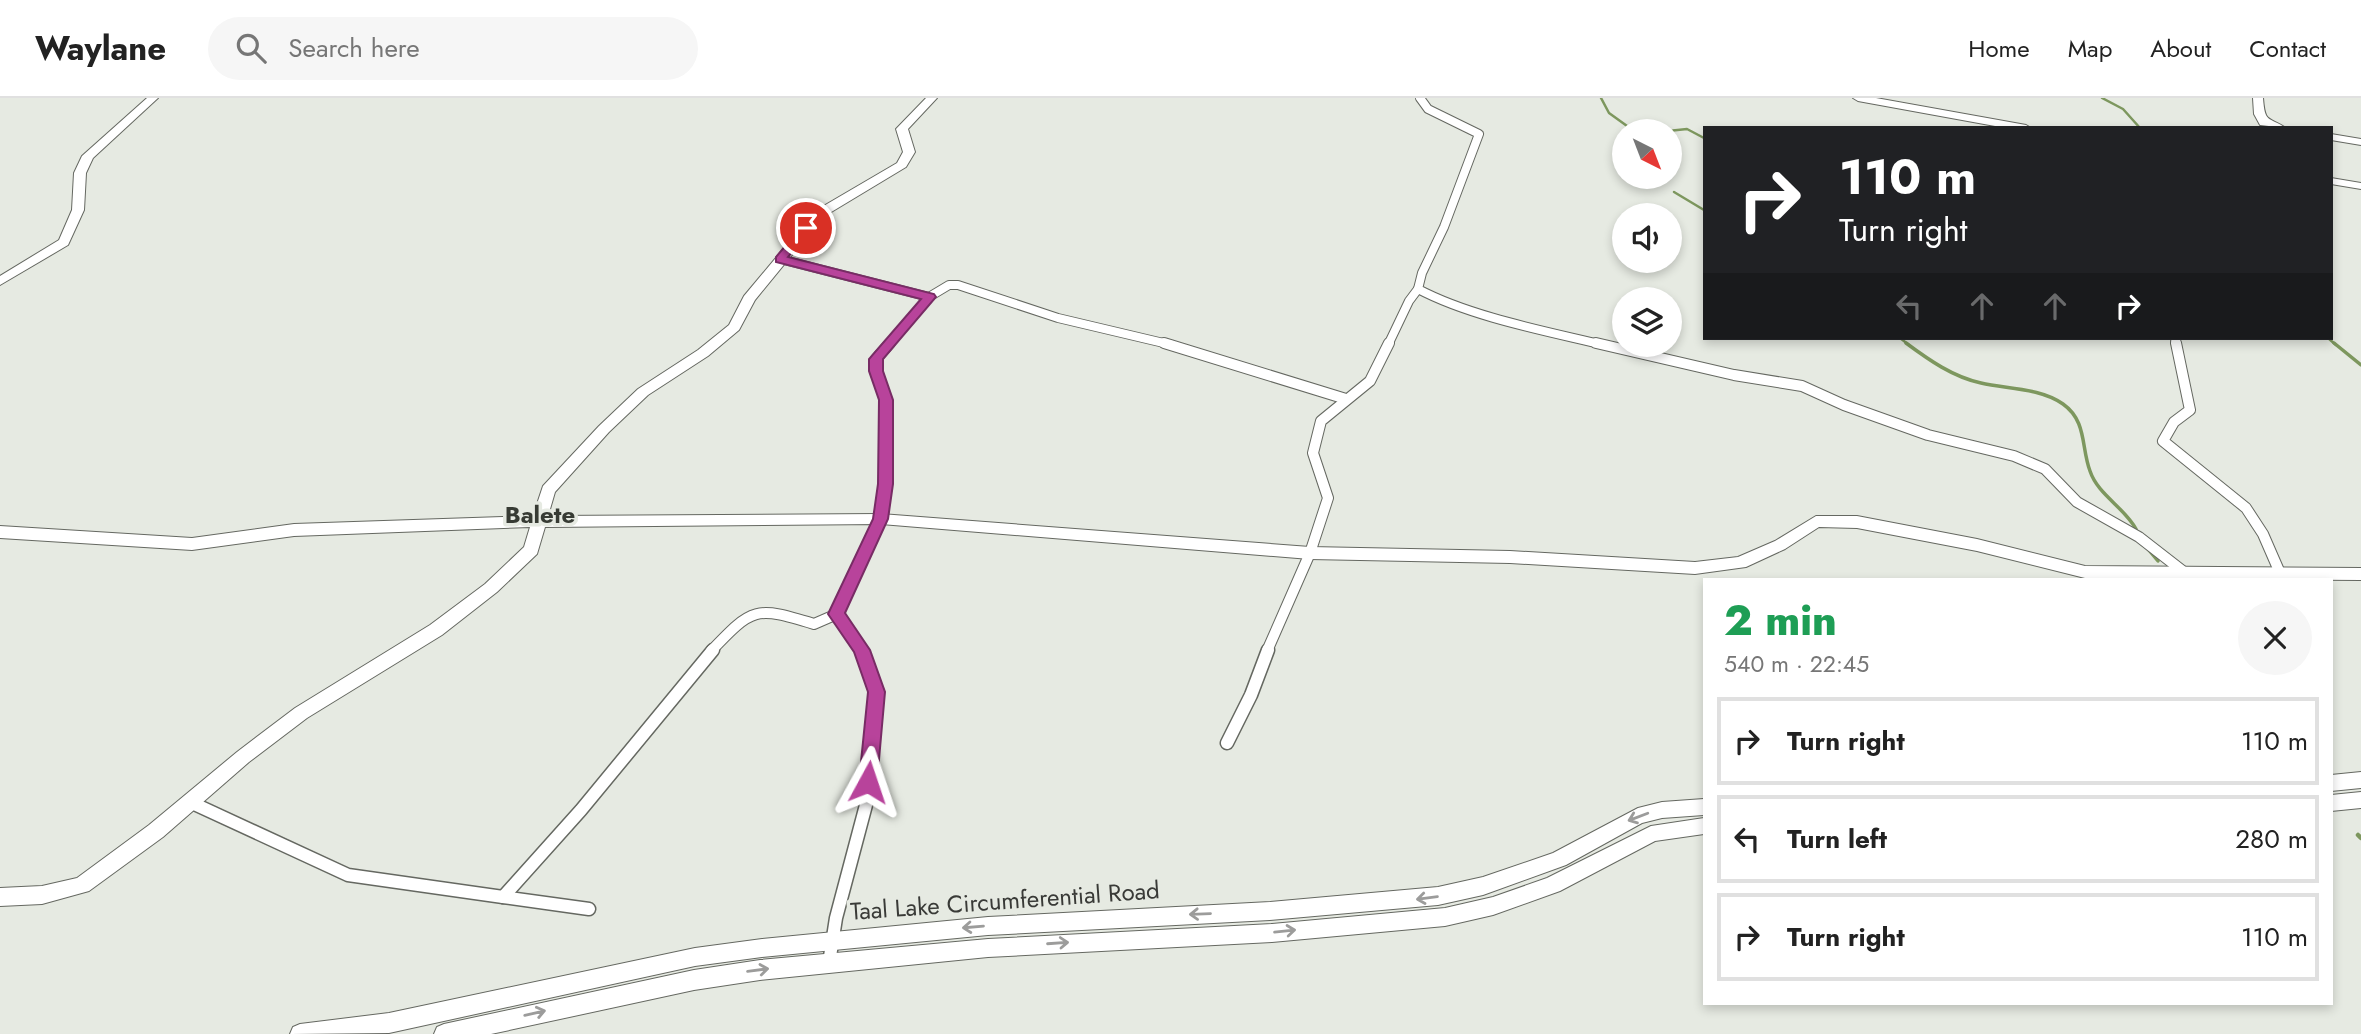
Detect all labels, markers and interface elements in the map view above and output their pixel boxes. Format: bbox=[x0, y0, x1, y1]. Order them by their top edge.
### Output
search box bbox=[208, 17, 698, 80]
text: Waylane bbox=[35, 25, 166, 72]
icon: search bbox=[232, 29, 270, 67]
text: Search here bbox=[288, 29, 420, 67]
text: Home bbox=[1968, 31, 2030, 66]
text: Map bbox=[2068, 31, 2112, 66]
text: About bbox=[2150, 31, 2211, 66]
text: Contact bbox=[2249, 31, 2326, 66]
north arrow bbox=[1612, 119, 1682, 189]
map controls bbox=[1612, 119, 1682, 357]
text: 110 m bbox=[1839, 142, 1976, 212]
icon: right bbox=[1724, 154, 1815, 245]
pin bbox=[776, 198, 836, 258]
button: sound bbox=[1612, 203, 1682, 273]
text: Turn right bbox=[1839, 207, 1968, 253]
icon: arrive bbox=[787, 209, 825, 247]
button: layers bbox=[1612, 287, 1682, 357]
icon: left bbox=[1890, 287, 1928, 325]
icon: ahead bbox=[1963, 287, 2001, 325]
icon: ahead bbox=[2036, 287, 2074, 325]
icon: right bbox=[2109, 287, 2147, 325]
district label: Balete bbox=[505, 497, 575, 532]
text: 2 min bbox=[1724, 590, 1837, 651]
button: close bbox=[2238, 601, 2312, 675]
text: 540 m · 22:45 bbox=[1724, 647, 1869, 681]
icon: right bbox=[1728, 722, 1766, 760]
text: Turn right bbox=[1787, 722, 1905, 760]
text: 110 m bbox=[2241, 722, 2308, 760]
position arrow bbox=[831, 745, 905, 819]
one-way arrow bbox=[1627, 812, 1649, 824]
icon: left bbox=[1728, 820, 1766, 858]
text: Turn left bbox=[1787, 820, 1887, 858]
text: 280 m bbox=[2235, 820, 2308, 858]
street label: Taal Lake Circumferential Road bbox=[849, 872, 1161, 929]
one-way arrow bbox=[1416, 891, 1439, 904]
one-way arrow bbox=[1189, 907, 1212, 920]
icon: right bbox=[1728, 918, 1766, 956]
text: Turn right bbox=[1787, 918, 1905, 956]
text: 110 m bbox=[2241, 918, 2308, 956]
one-way arrow bbox=[962, 921, 985, 934]
one-way arrow bbox=[1273, 925, 1296, 938]
one-way arrow bbox=[1046, 936, 1069, 949]
one-way arrow bbox=[746, 964, 769, 977]
one-way arrow bbox=[523, 1006, 546, 1019]

